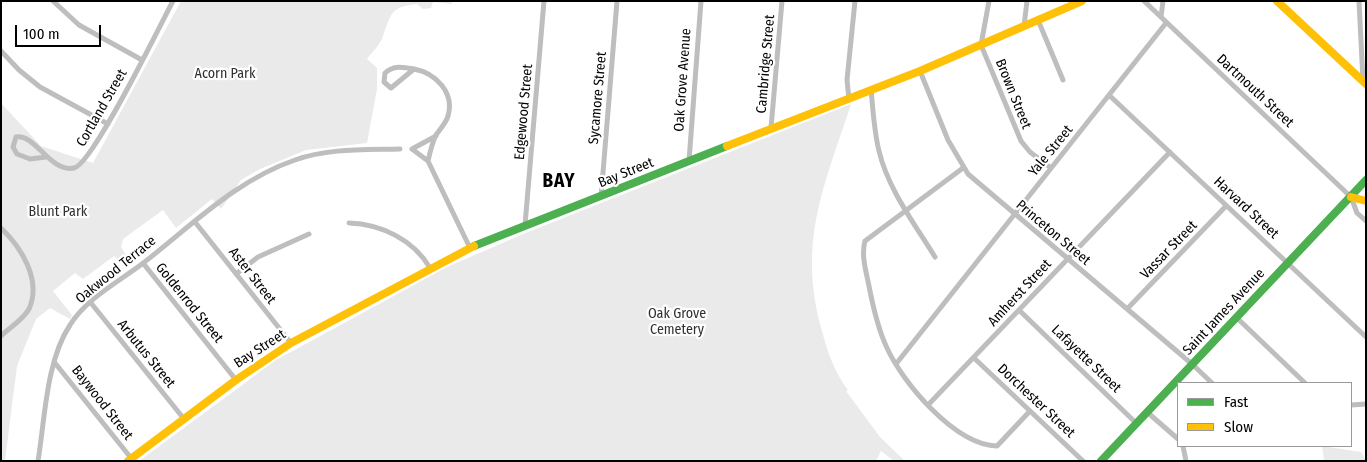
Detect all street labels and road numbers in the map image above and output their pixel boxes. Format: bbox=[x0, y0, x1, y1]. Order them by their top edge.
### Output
street label: Cambridge Street bbox=[753, 14, 779, 114]
street label: Oak Grove Avenue bbox=[671, 28, 695, 132]
street label: Sycamore Street bbox=[586, 51, 610, 145]
street label: Dartmouth Street bbox=[1213, 51, 1297, 131]
street label: Brown Street bbox=[991, 57, 1035, 131]
street label: Edgewood Street bbox=[511, 63, 537, 161]
street label: Cortland Street bbox=[73, 66, 131, 150]
street label: Yale Street bbox=[1025, 122, 1077, 180]
street label: Bay Street bbox=[596, 154, 656, 192]
street label: Harvard Street bbox=[1210, 174, 1282, 242]
street label: Princeton Street bbox=[1012, 197, 1094, 269]
street label: Vassar Street bbox=[1137, 217, 1201, 283]
street label: Oakwood Terrace bbox=[73, 233, 159, 307]
street label: Aster Street bbox=[225, 244, 279, 308]
street label: Amherst Street bbox=[985, 256, 1055, 330]
street label: Goldenrod Street bbox=[152, 260, 226, 346]
street label: Saint James Avenue bbox=[1180, 265, 1268, 359]
street label: Arbutus Street bbox=[113, 317, 179, 391]
street label: Lafayette Street bbox=[1048, 322, 1124, 396]
street label: Bay Street bbox=[231, 326, 289, 372]
street label: Dorchester Street bbox=[994, 361, 1078, 441]
street label: Baywood Street bbox=[68, 362, 136, 444]

